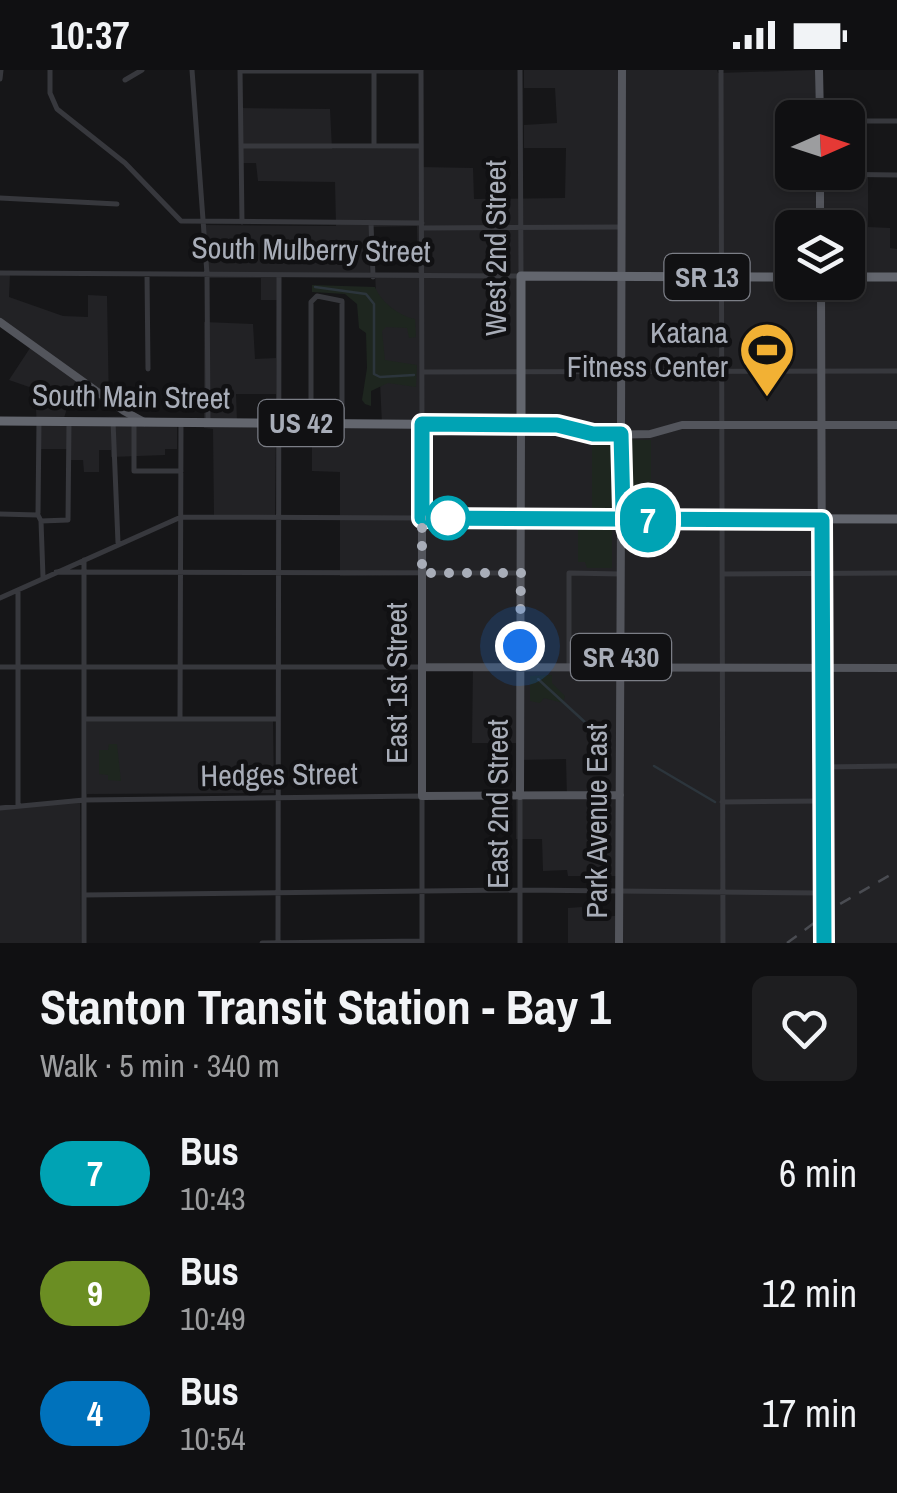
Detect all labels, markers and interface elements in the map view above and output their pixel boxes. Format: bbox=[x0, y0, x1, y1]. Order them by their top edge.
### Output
text: 10:37 bbox=[50, 10, 130, 61]
north arrow bbox=[775, 100, 865, 190]
map controls bbox=[775, 100, 865, 300]
street label: West 2nd Street bbox=[475, 160, 515, 336]
button: layers bbox=[775, 210, 865, 300]
street label: South Mulberry Street bbox=[191, 227, 431, 271]
road number: SR 13 bbox=[664, 254, 750, 300]
place label: Katana Fitness Center bbox=[567, 312, 729, 386]
sports icon: Katana Fitness Center bbox=[737, 320, 797, 399]
street label: South Main Street bbox=[32, 374, 231, 418]
road number: US 42 bbox=[258, 400, 344, 446]
line badge: 7 bbox=[616, 488, 680, 552]
unlabelled marker bbox=[427, 497, 469, 539]
text: 7 bbox=[640, 497, 656, 544]
street label: East 1st Street bbox=[376, 602, 416, 764]
your location bbox=[495, 621, 545, 671]
road number: SR 430 bbox=[571, 634, 671, 680]
street label: East 2nd Street bbox=[477, 719, 517, 889]
street label: Park Avenue East bbox=[576, 723, 616, 919]
street label: Hedges Street bbox=[200, 753, 358, 795]
text: Stanton Transit Station - Bay 1 bbox=[40, 974, 611, 1039]
button: heart bbox=[752, 976, 857, 1081]
text: Walk · 5 min · 340 m bbox=[40, 1044, 280, 1087]
text: Bus bbox=[180, 1126, 239, 1177]
text: 6 min bbox=[779, 1148, 857, 1199]
text: 7 bbox=[87, 1150, 103, 1197]
text: 10:43 bbox=[180, 1177, 246, 1220]
text: Bus bbox=[180, 1246, 239, 1297]
text: 12 min bbox=[762, 1268, 857, 1319]
text: 9 bbox=[87, 1270, 103, 1317]
text: 10:49 bbox=[180, 1297, 246, 1340]
text: Bus bbox=[180, 1366, 239, 1417]
text: 17 min bbox=[762, 1388, 857, 1439]
text: 4 bbox=[87, 1390, 103, 1437]
text: 10:54 bbox=[180, 1417, 246, 1460]

